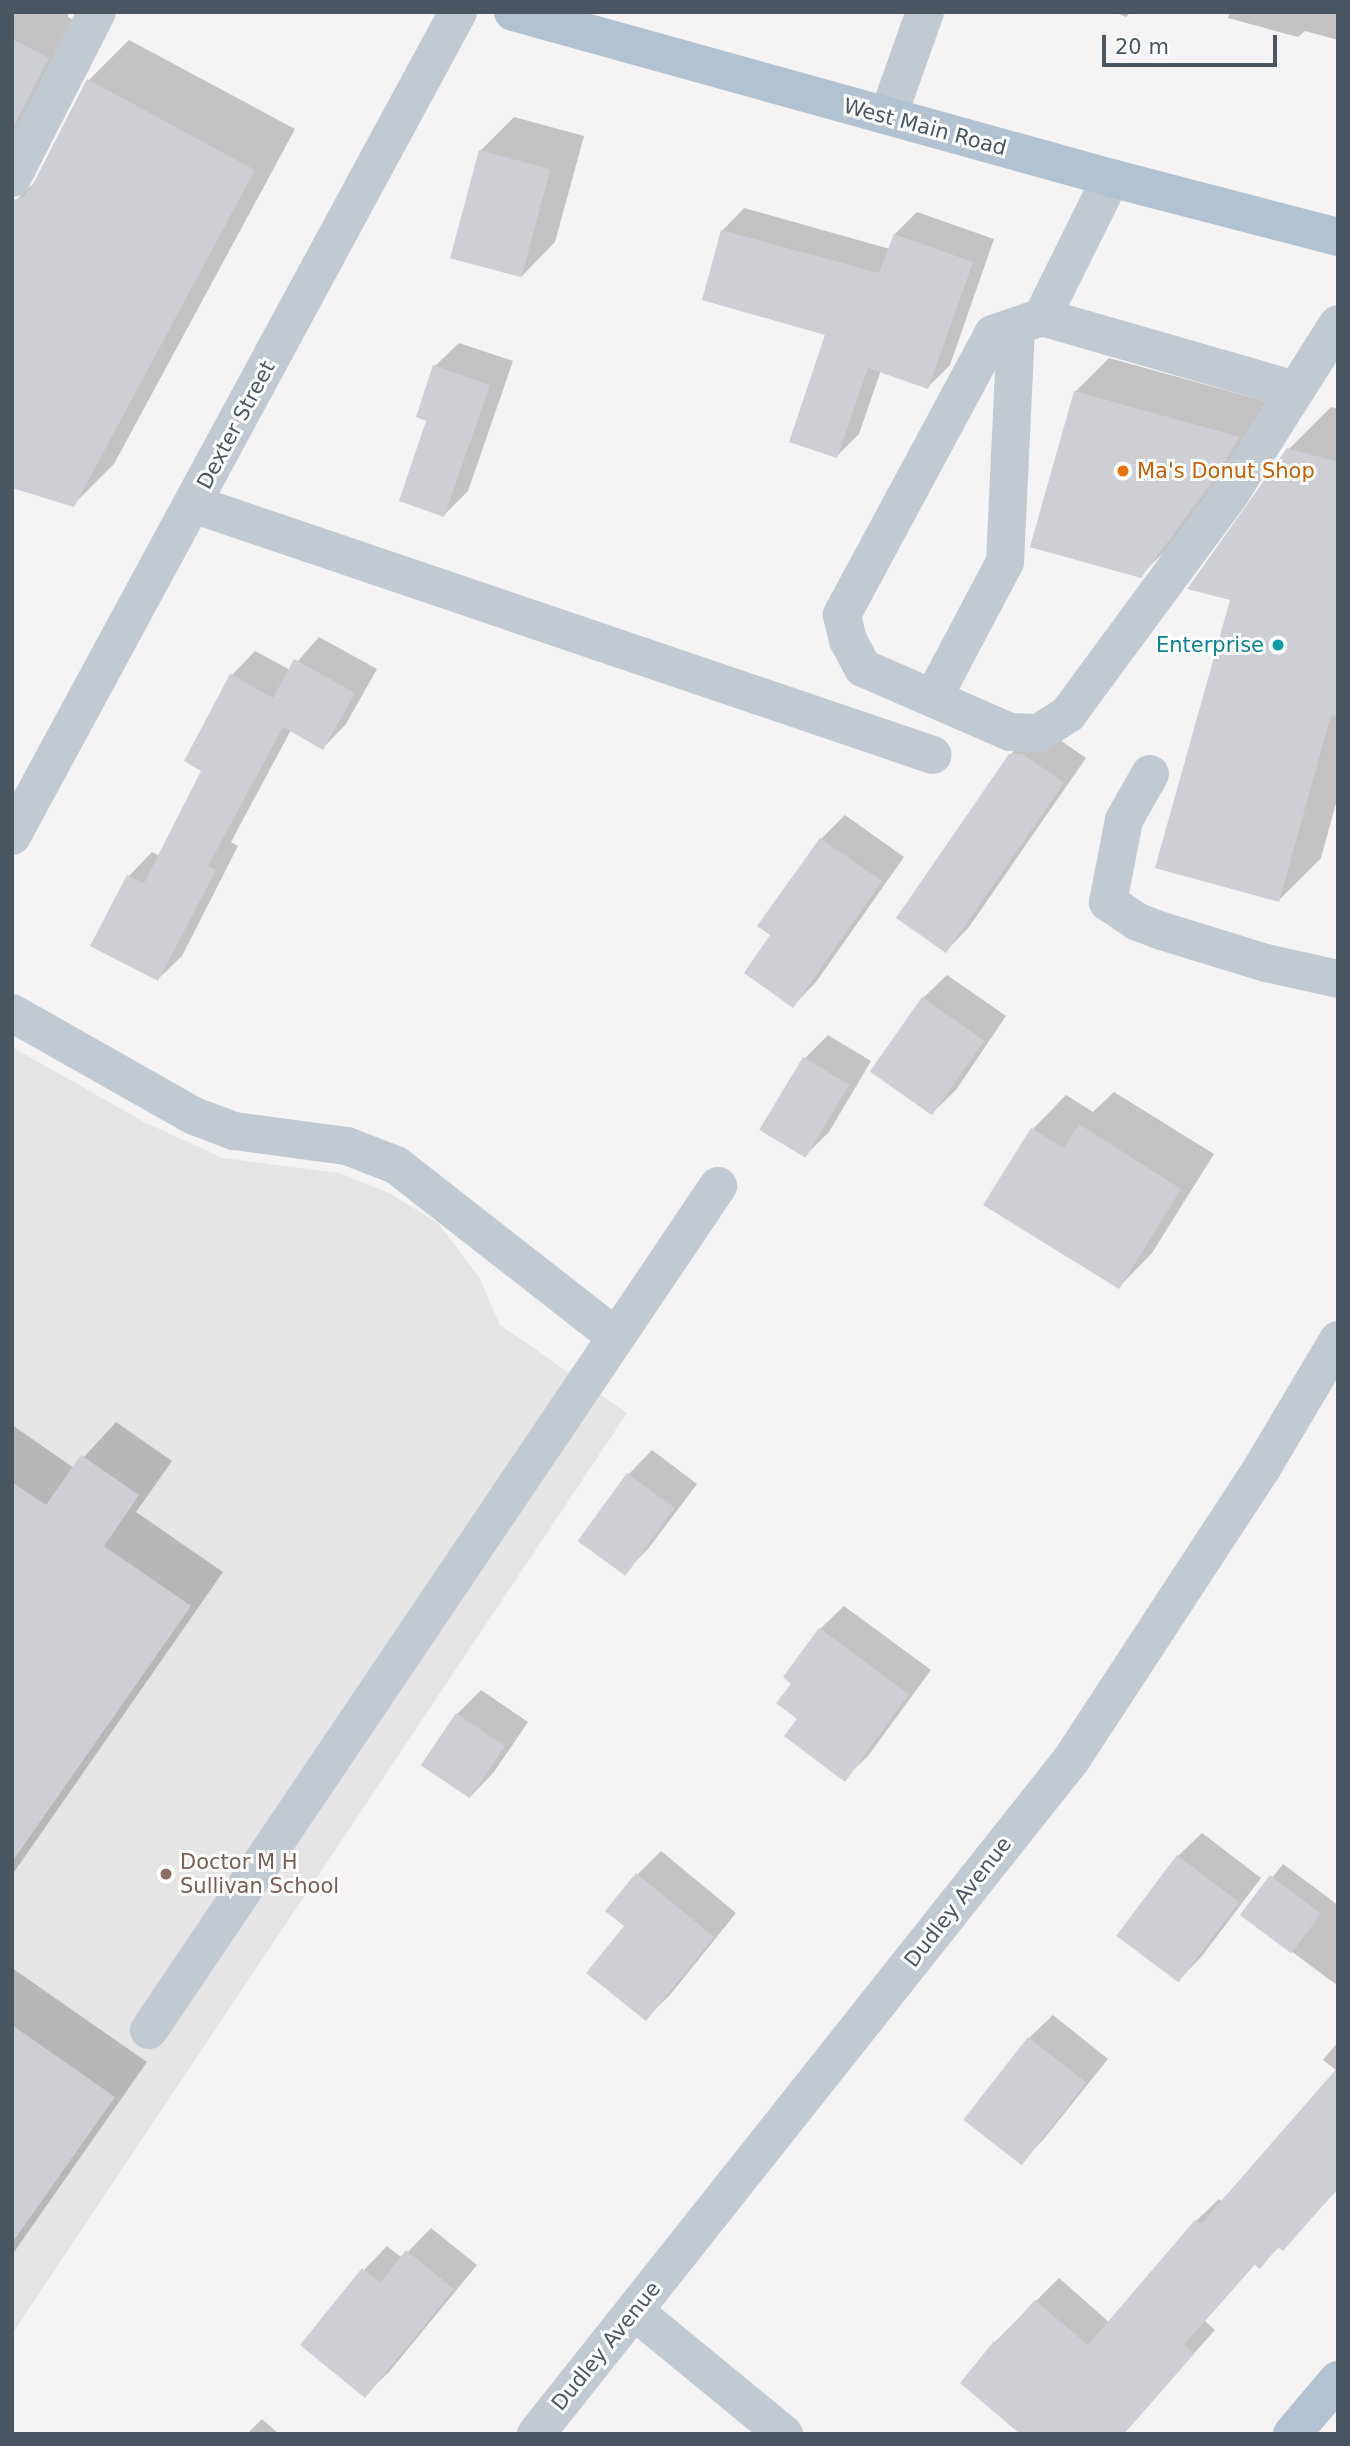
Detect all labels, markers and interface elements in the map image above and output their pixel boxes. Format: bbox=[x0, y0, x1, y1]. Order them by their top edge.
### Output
scale bar bbox=[1105, 21, 1280, 65]
text: 20 m bbox=[1115, 35, 1169, 59]
street label: West Main Road bbox=[841, 93, 1009, 161]
street label: Dexter Street bbox=[192, 357, 280, 493]
place label: Ma's Donut Shop bbox=[1137, 458, 1315, 484]
marker: Ma's Donut Shop bbox=[1115, 463, 1131, 479]
place label: Enterprise bbox=[1156, 632, 1264, 658]
marker: Enterprise bbox=[1270, 637, 1286, 653]
street label: Dudley Avenue bbox=[899, 1832, 1017, 1972]
place label: Doctor M H Sullivan School bbox=[180, 1849, 339, 1899]
marker: Doctor M H Sullivan School bbox=[158, 1866, 174, 1882]
street label: Dudley Avenue bbox=[546, 2276, 666, 2416]

